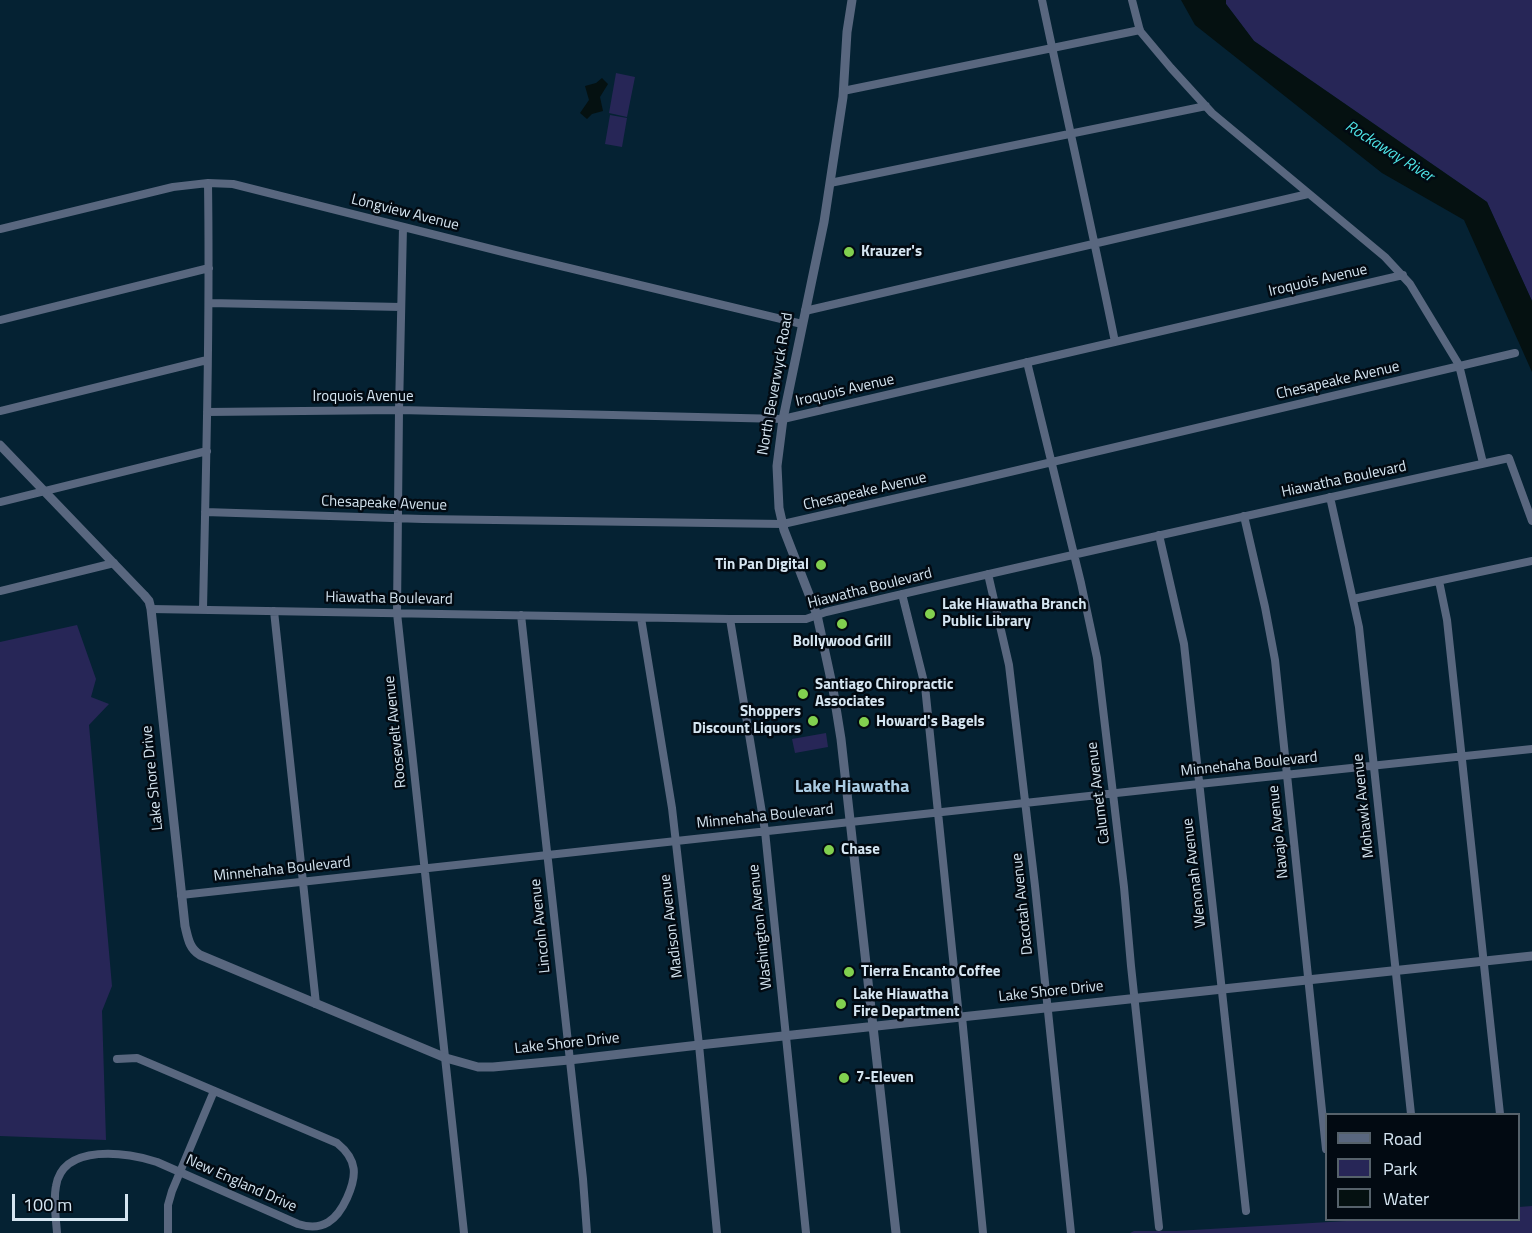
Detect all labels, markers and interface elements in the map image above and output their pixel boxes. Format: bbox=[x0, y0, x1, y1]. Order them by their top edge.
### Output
water label: Rockaway River bbox=[1341, 117, 1437, 187]
street label: Longview Avenue bbox=[349, 191, 461, 235]
place label: Krauzer's bbox=[861, 243, 922, 261]
marker: Krauzer's bbox=[842, 245, 856, 259]
street label: Iroquois Avenue bbox=[1267, 261, 1369, 301]
street label: North Beverwyck Road bbox=[755, 311, 797, 457]
street label: Chesapeake Avenue bbox=[1275, 358, 1401, 404]
street label: Iroquois Avenue bbox=[794, 371, 896, 411]
street label: Iroquois Avenue bbox=[313, 388, 413, 406]
street label: Hiawatha Boulevard bbox=[1280, 458, 1408, 502]
street label: Chesapeake Avenue bbox=[802, 469, 928, 515]
street label: Chesapeake Avenue bbox=[321, 493, 447, 515]
place label: Tin Pan Digital bbox=[715, 556, 809, 574]
marker: Tin Pan Digital bbox=[814, 558, 828, 572]
street label: Hiawatha Boulevard bbox=[806, 565, 934, 613]
street label: Hiawatha Boulevard bbox=[325, 589, 453, 609]
place label: Lake Hiawatha Branch Public Library bbox=[942, 596, 1087, 631]
marker: Lake Hiawatha Branch Public Library bbox=[923, 607, 937, 621]
marker: Bollywood Grill bbox=[835, 617, 849, 631]
place label: Bollywood Grill bbox=[793, 633, 891, 651]
street label: Roosevelt Avenue bbox=[381, 675, 411, 789]
place label: Santiago Chiropractic Associates bbox=[815, 676, 953, 711]
marker: Santiago Chiropractic Associates bbox=[796, 687, 810, 701]
place label: Shoppers Discount Liquors bbox=[692, 703, 801, 738]
place label: Howard's Bagels bbox=[876, 713, 985, 731]
marker: Shoppers Discount Liquors bbox=[806, 714, 820, 728]
marker: Howard's Bagels bbox=[857, 715, 871, 729]
street label: Lake Shore Drive bbox=[139, 725, 167, 831]
street label: Calumet Avenue bbox=[1084, 741, 1114, 845]
street label: Minnehaha Boulevard bbox=[1180, 749, 1318, 781]
street label: Mohawk Avenue bbox=[1350, 753, 1378, 859]
district label: Lake Hiawatha bbox=[795, 777, 909, 799]
street label: Navajo Avenue bbox=[1265, 785, 1293, 879]
street label: Minnehaha Boulevard bbox=[696, 801, 834, 833]
street label: Wenonah Avenue bbox=[1179, 817, 1211, 929]
place label: Chase bbox=[841, 841, 880, 859]
marker: Chase bbox=[822, 843, 836, 857]
street label: Dacotah Avenue bbox=[1009, 852, 1037, 956]
street label: Minnehaha Boulevard bbox=[213, 854, 351, 886]
street label: Washington Avenue bbox=[745, 863, 777, 991]
street label: Madison Avenue bbox=[657, 873, 687, 979]
street label: Lincoln Avenue bbox=[527, 878, 555, 974]
place label: Tierra Encanto Coffee bbox=[861, 963, 1000, 981]
marker: Tierra Encanto Coffee bbox=[842, 965, 856, 979]
street label: Lake Shore Drive bbox=[998, 978, 1104, 1006]
place label: Lake Hiawatha Fire Department bbox=[853, 986, 959, 1021]
marker: Lake Hiawatha Fire Department bbox=[834, 997, 848, 1011]
street label: Lake Shore Drive bbox=[514, 1030, 620, 1058]
place label: 7-Eleven bbox=[856, 1069, 914, 1087]
marker: 7-Eleven bbox=[837, 1071, 851, 1085]
legend bbox=[1325, 1113, 1520, 1221]
text: Road bbox=[1383, 1125, 1422, 1152]
street label: New England Drive bbox=[183, 1151, 299, 1217]
text: Park bbox=[1383, 1155, 1417, 1182]
scale bar bbox=[15, 1182, 130, 1220]
text: Water bbox=[1383, 1185, 1429, 1212]
text: 100 m bbox=[23, 1191, 72, 1218]

